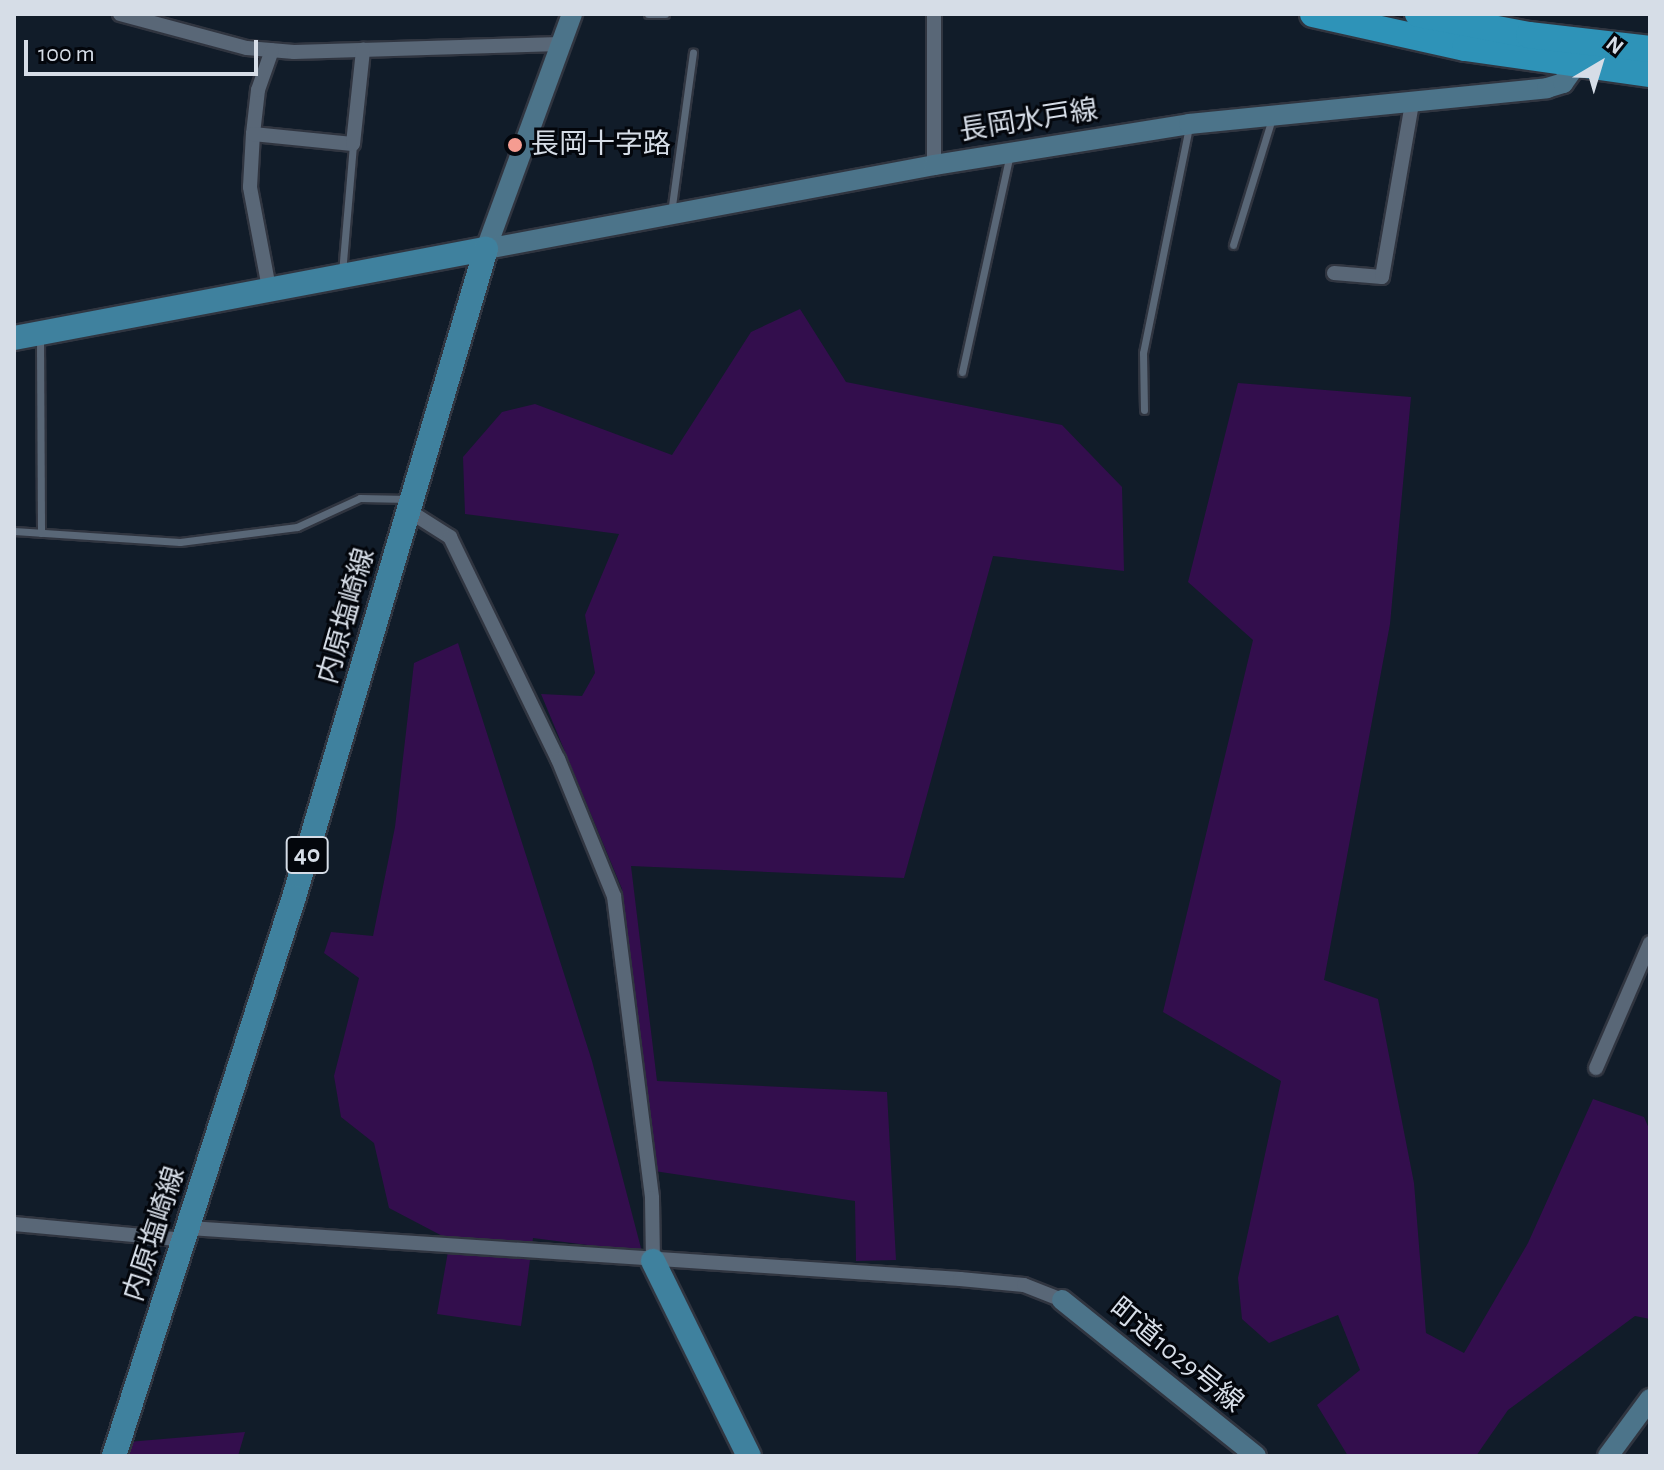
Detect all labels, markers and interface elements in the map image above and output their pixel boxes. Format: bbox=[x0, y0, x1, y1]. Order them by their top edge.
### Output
scale bar bbox=[28, 24, 262, 74]
north arrow bbox=[1560, 24, 1640, 104]
text: N bbox=[1602, 32, 1628, 58]
text: 100 m bbox=[38, 42, 95, 66]
street label: 長岡水戸線 bbox=[957, 93, 1101, 149]
place label: 長岡十字路 bbox=[531, 128, 671, 162]
marker: 長岡十字路 bbox=[506, 136, 524, 154]
street label: 内原塩崎線 bbox=[312, 544, 382, 688]
road number: 40 bbox=[285, 833, 329, 877]
street label: 内原塩崎線 bbox=[117, 1162, 193, 1306]
street label: 町道1029号線 bbox=[1102, 1292, 1250, 1420]

